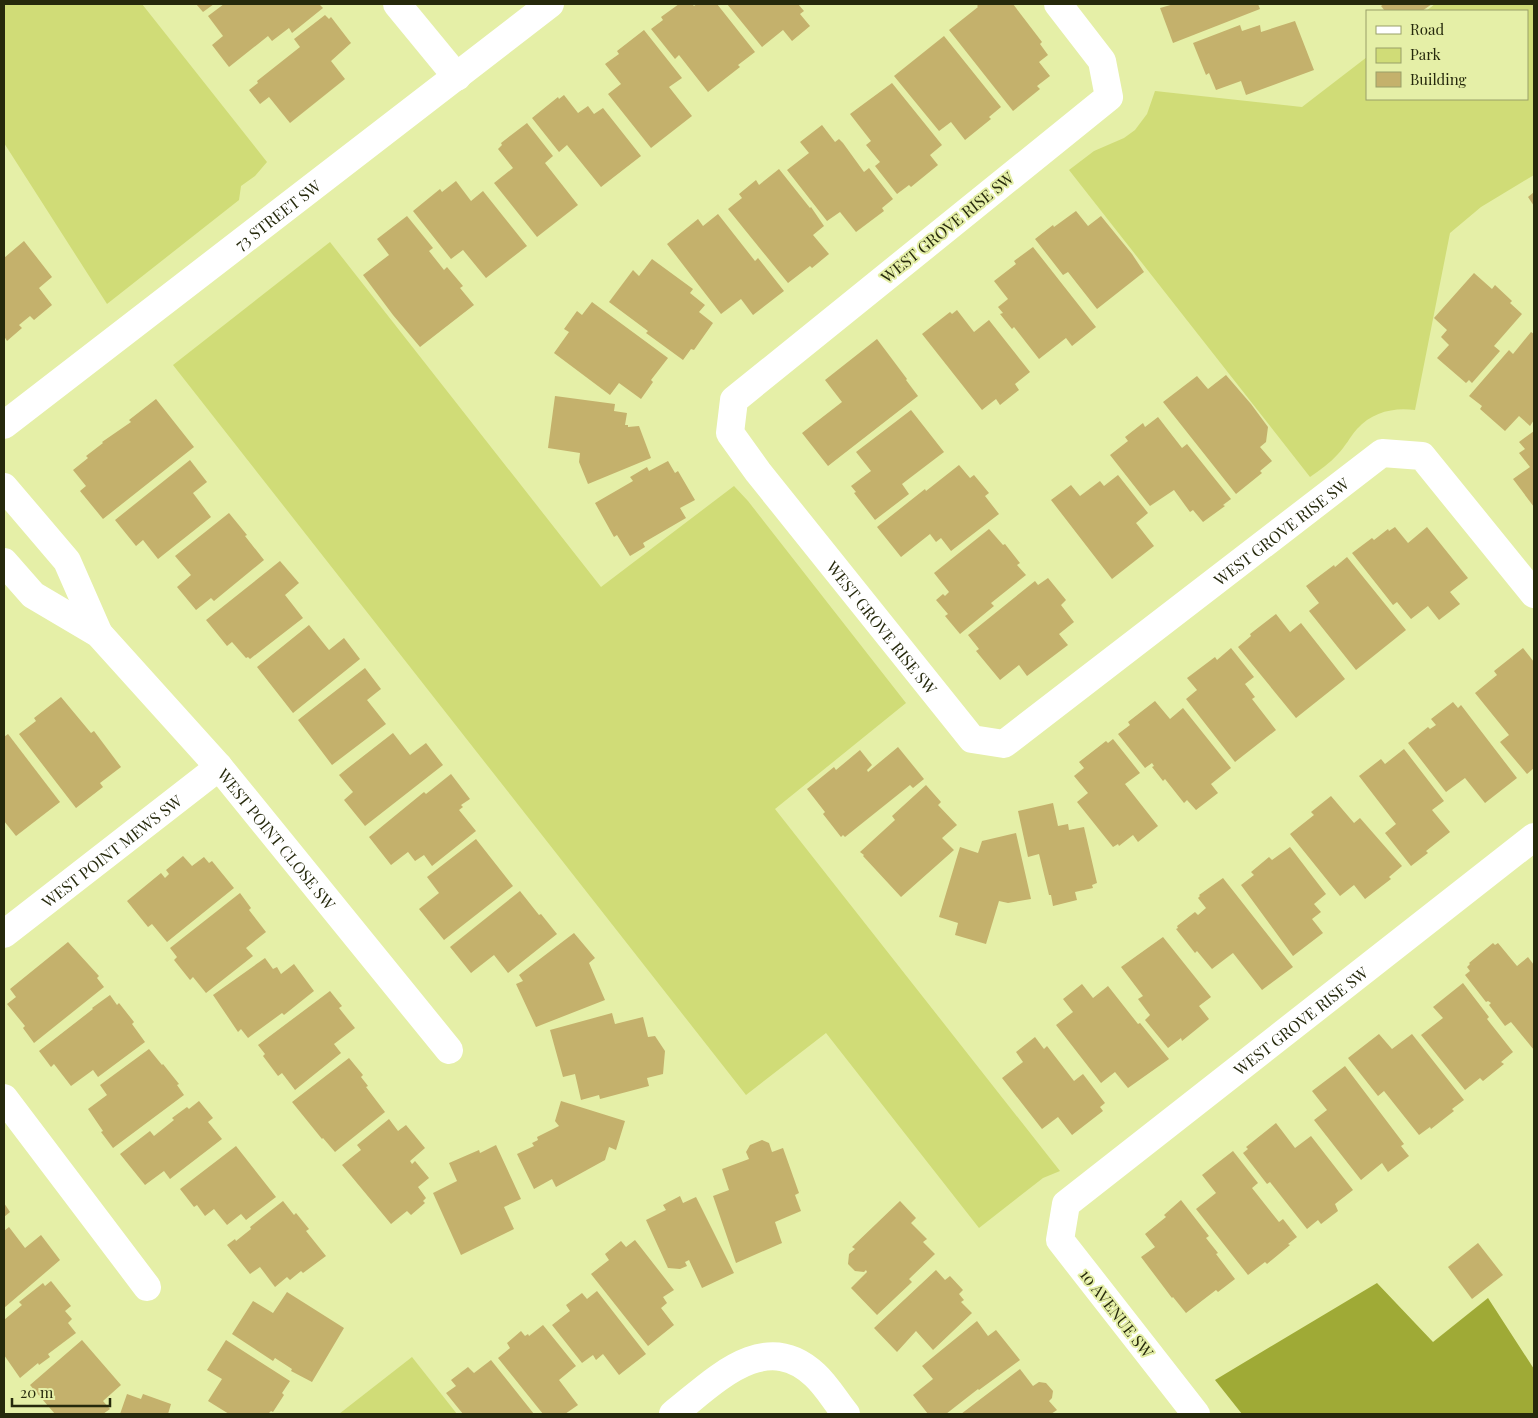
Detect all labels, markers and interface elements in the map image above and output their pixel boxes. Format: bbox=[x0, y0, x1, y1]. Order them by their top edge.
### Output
legend bbox=[1366, 10, 1528, 100]
text: Road bbox=[1410, 19, 1444, 39]
text: Park bbox=[1410, 44, 1442, 64]
text: Building bbox=[1410, 69, 1467, 89]
street label: WEST GROVE RISE SW bbox=[876, 167, 1018, 288]
street label: 73 STREET SW bbox=[230, 174, 325, 254]
street label: WEST GROVE RISE SW bbox=[1208, 472, 1353, 590]
street label: WEST GROVE RISE SW bbox=[822, 556, 942, 699]
street label: WEST POINT CLOSE SW bbox=[213, 763, 341, 914]
street label: WEST POINT MEWS SW bbox=[36, 789, 186, 912]
street label: WEST GROVE RISE SW bbox=[1228, 961, 1372, 1080]
street label: 10 AVENUE SW bbox=[1076, 1264, 1159, 1362]
scale bar bbox=[12, 1376, 110, 1408]
text: 20 m bbox=[20, 1382, 54, 1402]

